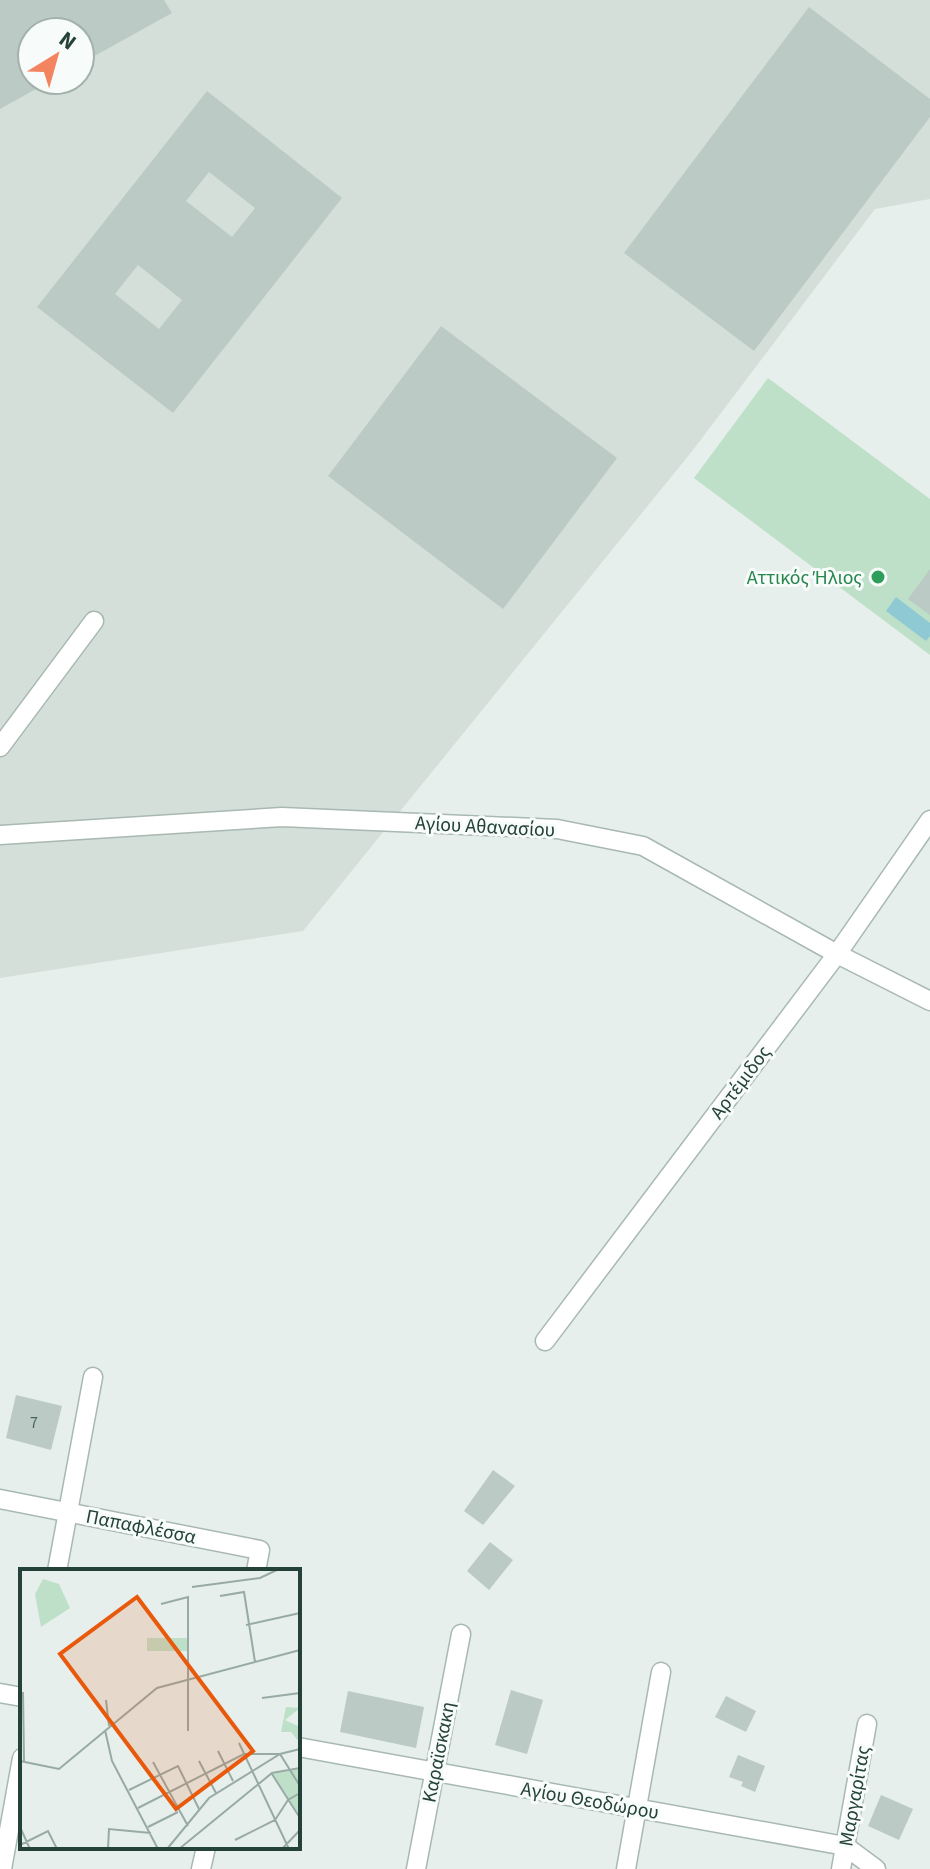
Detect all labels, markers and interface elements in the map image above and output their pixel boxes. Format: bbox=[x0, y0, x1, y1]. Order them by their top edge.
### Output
north arrow bbox=[16, 16, 96, 96]
text: N bbox=[52, 24, 83, 58]
place label: Αττικός Ήλιος bbox=[747, 564, 862, 592]
marker: Αττικός Ήλιος bbox=[869, 568, 887, 586]
street label: Αγίου Αθανασίου bbox=[414, 809, 556, 845]
street label: Αρτέμιδος bbox=[704, 1040, 778, 1125]
house number: 7 bbox=[30, 1412, 38, 1434]
street label: Παπαφλέσσα bbox=[83, 1503, 198, 1551]
inset map bbox=[20, 1569, 300, 1849]
street label: Καραϊσκακη bbox=[415, 1699, 462, 1805]
street label: Μαργαρίτας bbox=[832, 1743, 878, 1849]
street label: Αγίου Θεοδώρου bbox=[519, 1775, 661, 1827]

